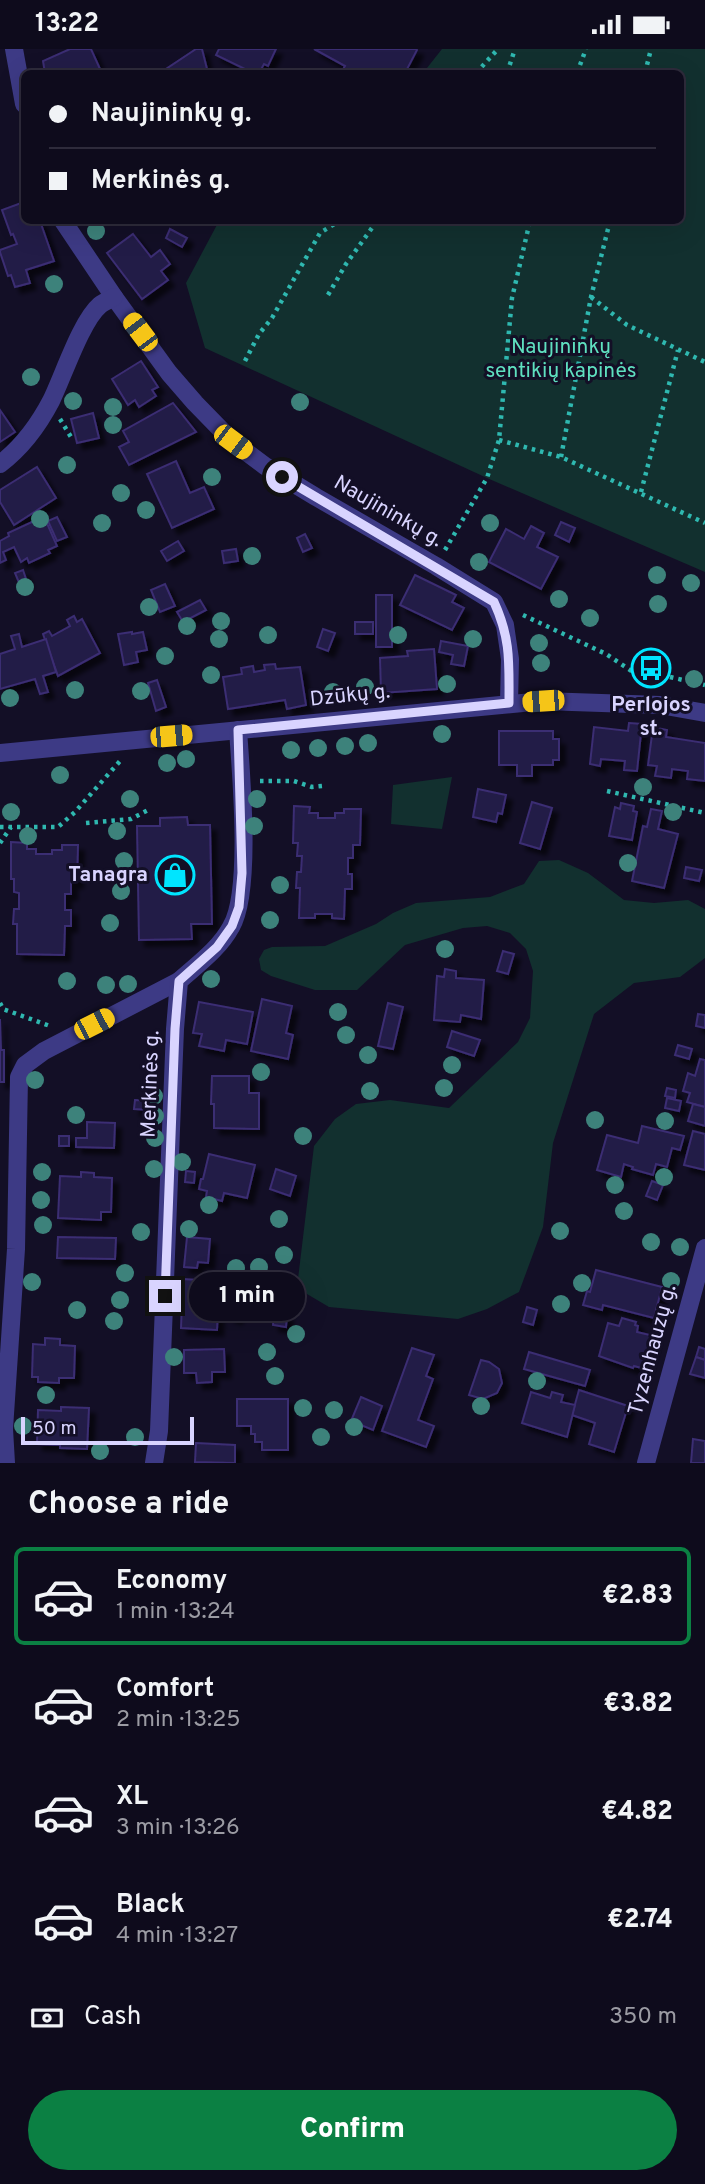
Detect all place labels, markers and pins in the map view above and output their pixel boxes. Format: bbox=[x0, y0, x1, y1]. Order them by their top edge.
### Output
bus stop icon: Perlojos st. bbox=[630, 647, 672, 689]
place label: Perlojos st. bbox=[611, 692, 691, 743]
shop icon: Tanagra bbox=[154, 854, 196, 896]
place label: Tanagra bbox=[68, 862, 148, 889]

